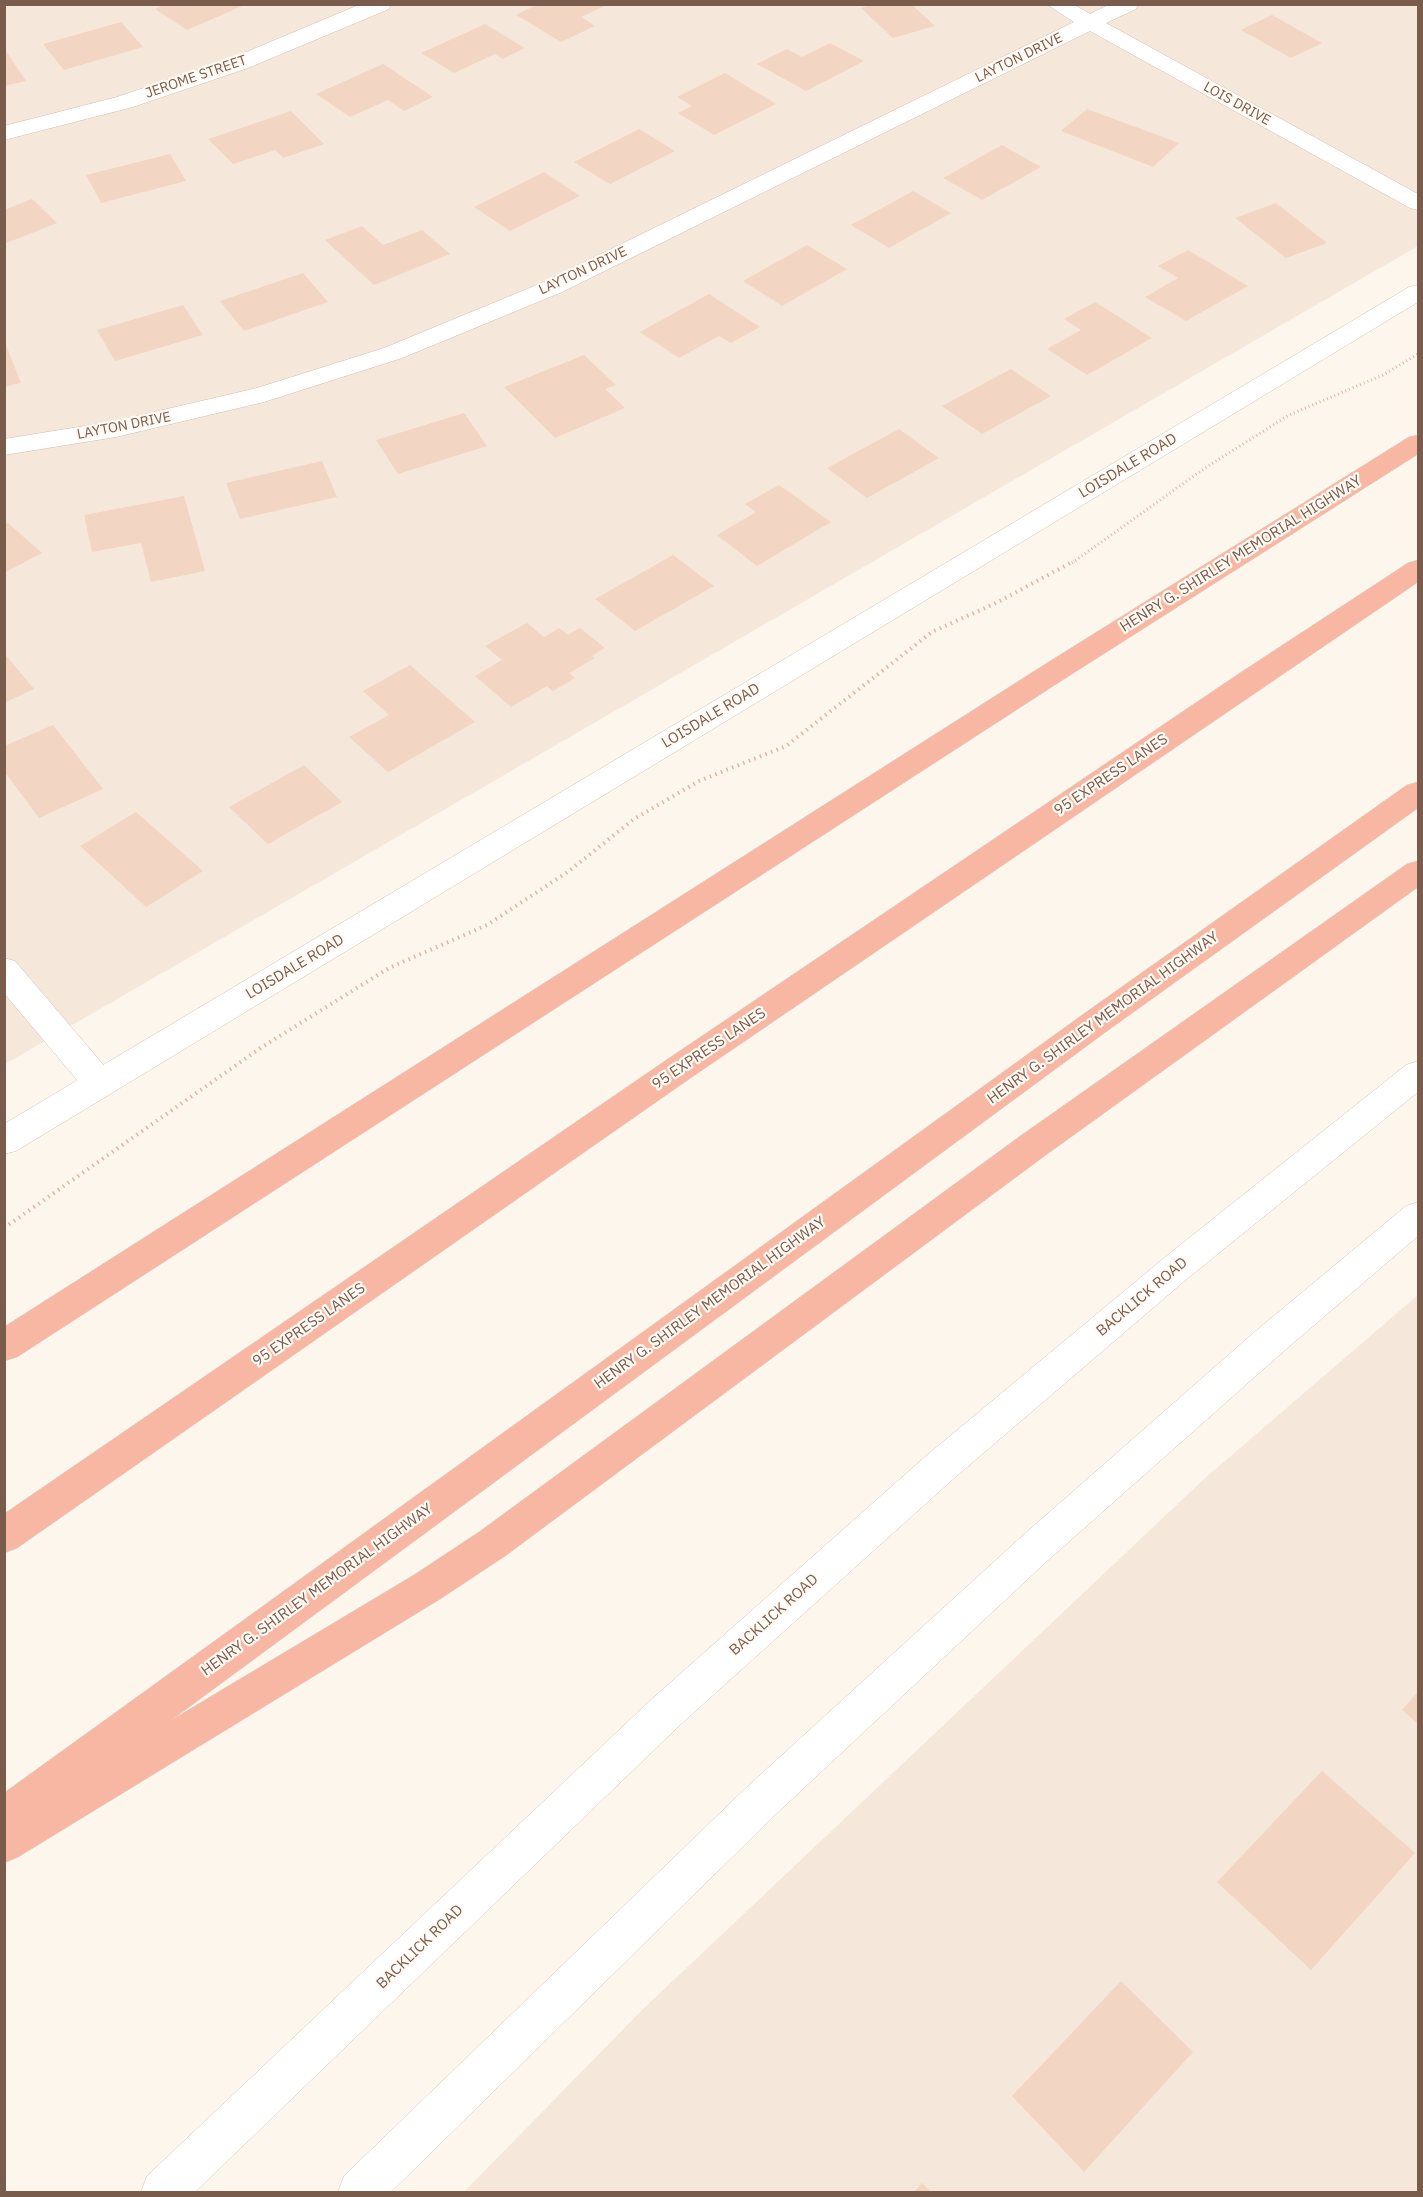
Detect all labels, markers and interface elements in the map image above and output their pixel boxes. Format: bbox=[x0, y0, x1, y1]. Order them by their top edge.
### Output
street label: LAYTON DRIVE bbox=[972, 30, 1066, 86]
street label: JEROME STREET bbox=[143, 52, 249, 102]
street label: LOIS DRIVE bbox=[1200, 79, 1274, 129]
street label: LAYTON DRIVE bbox=[536, 243, 630, 299]
street label: LAYTON DRIVE bbox=[76, 409, 172, 443]
street label: LOISDALE ROAD bbox=[1076, 430, 1180, 502]
street label: HENRY G. SHIRLEY MEMORIAL HIGHWAY bbox=[1117, 472, 1365, 636]
street label: LOISDALE ROAD bbox=[659, 680, 763, 752]
street label: 95 EXPRESS LANES bbox=[1051, 730, 1171, 820]
street label: HENRY G. SHIRLEY MEMORIAL HIGHWAY bbox=[984, 928, 1222, 1108]
street label: LOISDALE ROAD bbox=[243, 931, 347, 1003]
street label: 95 EXPRESS LANES bbox=[649, 1004, 769, 1094]
street label: HENRY G. SHIRLEY MEMORIAL HIGHWAY bbox=[591, 1213, 829, 1393]
street label: BACKLICK ROAD bbox=[1093, 1254, 1191, 1340]
street label: 95 EXPRESS LANES bbox=[249, 1279, 369, 1371]
street label: HENRY G. SHIRLEY MEMORIAL HIGHWAY bbox=[198, 1500, 436, 1680]
street label: BACKLICK ROAD bbox=[726, 1570, 822, 1660]
street label: BACKLICK ROAD bbox=[373, 1901, 467, 1993]

